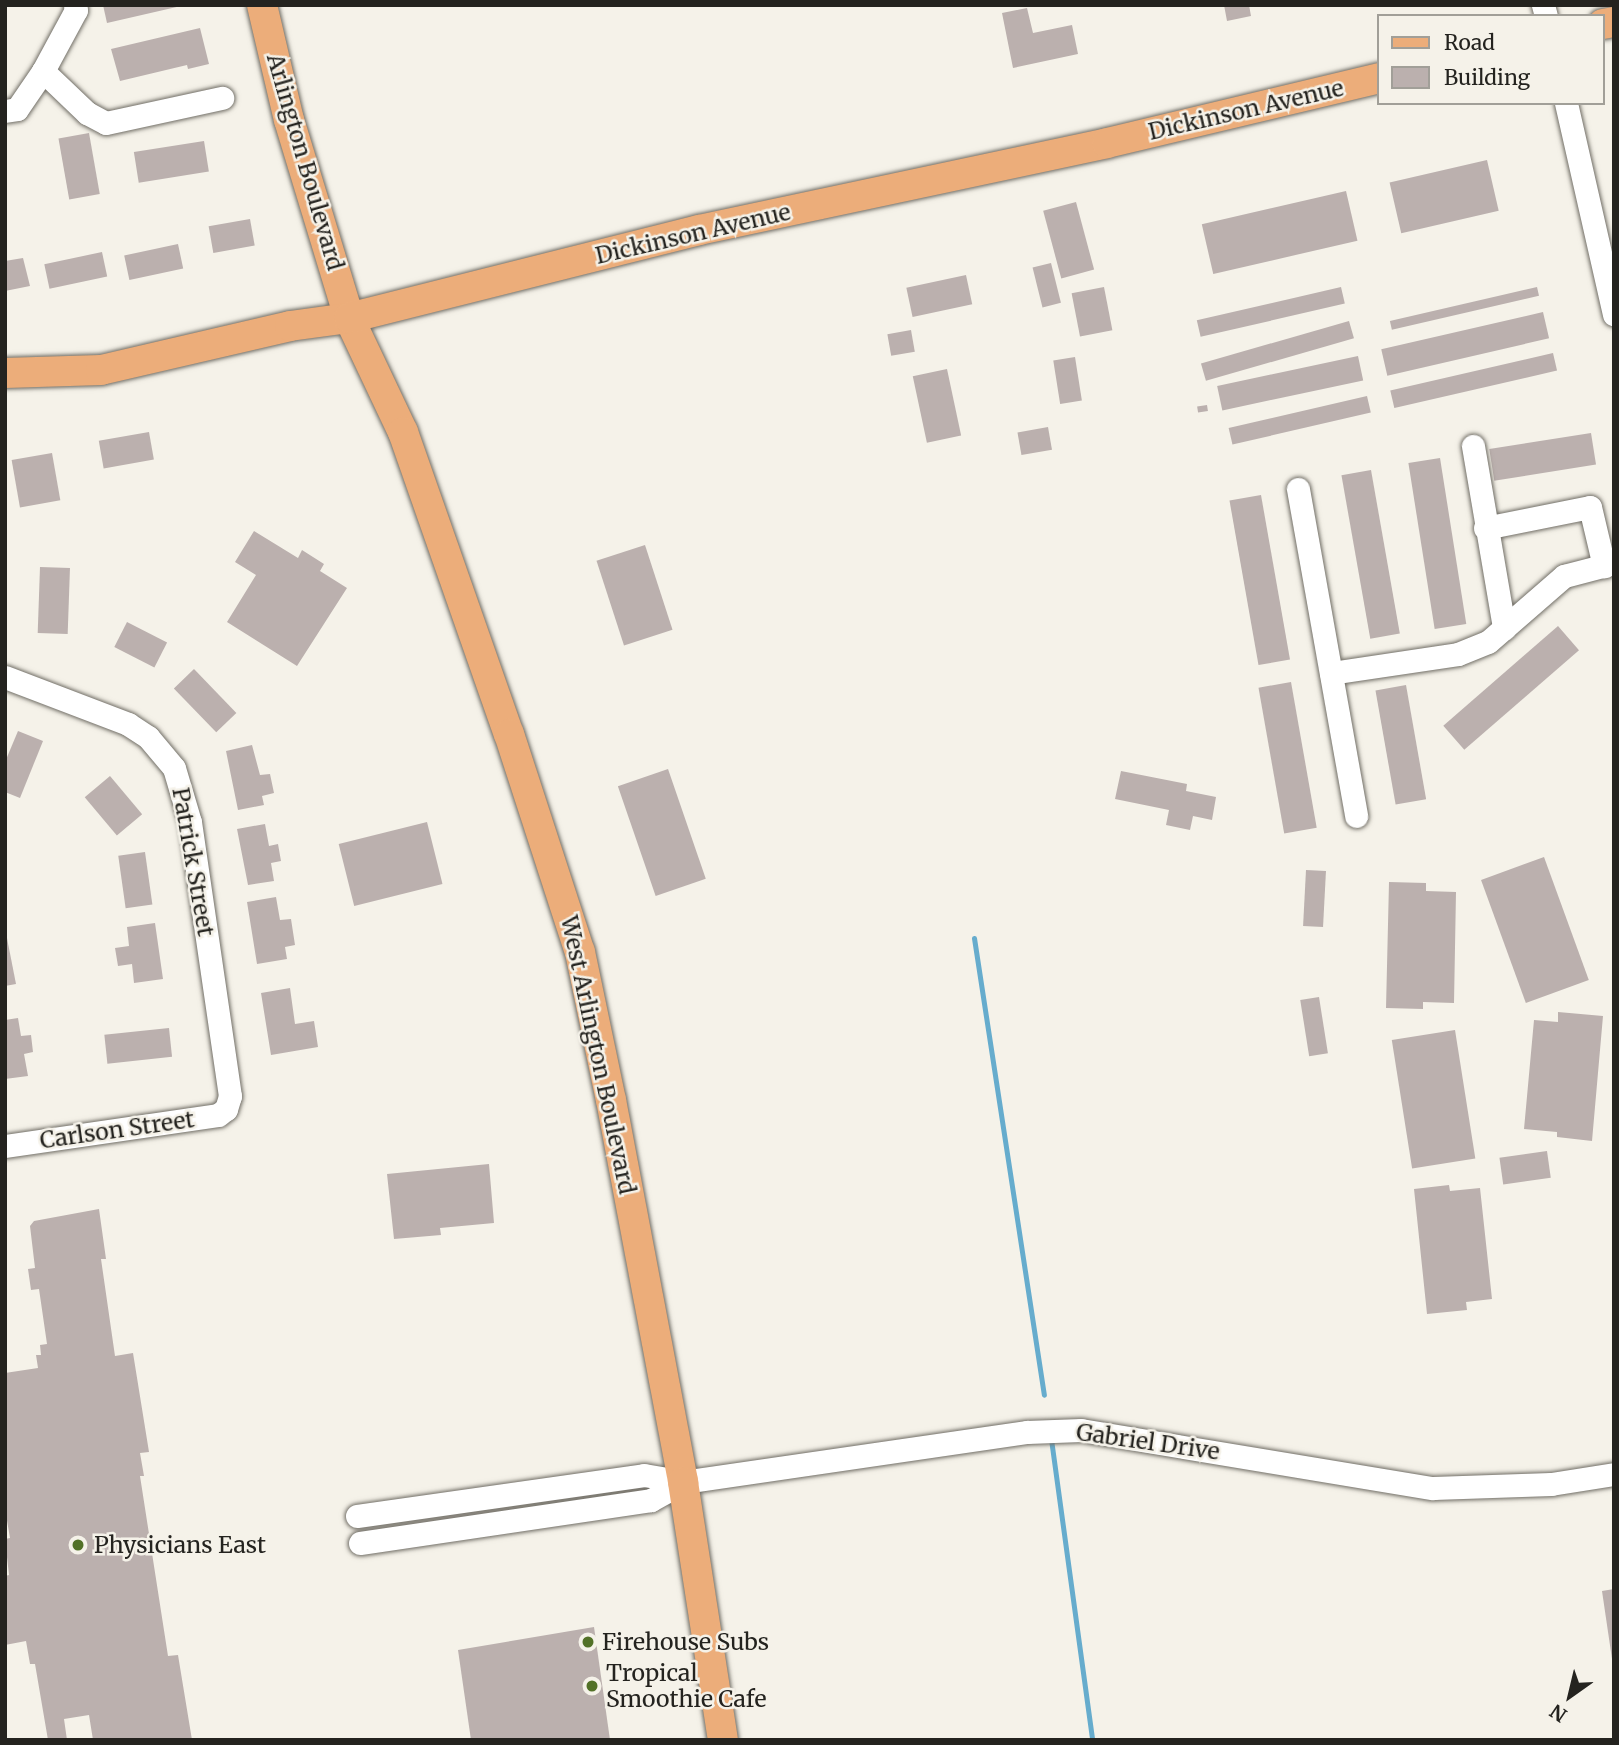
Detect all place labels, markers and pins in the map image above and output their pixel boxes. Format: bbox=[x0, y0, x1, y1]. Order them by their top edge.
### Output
place label: Physicians East bbox=[94, 1531, 266, 1559]
marker: Physicians East bbox=[68, 1535, 88, 1555]
place label: Firehouse Subs bbox=[602, 1628, 769, 1656]
marker: Firehouse Subs bbox=[580, 1634, 596, 1650]
place label: Tropical Smoothie Cafe bbox=[606, 1659, 766, 1713]
marker: Tropical Smoothie Cafe bbox=[584, 1678, 600, 1694]

